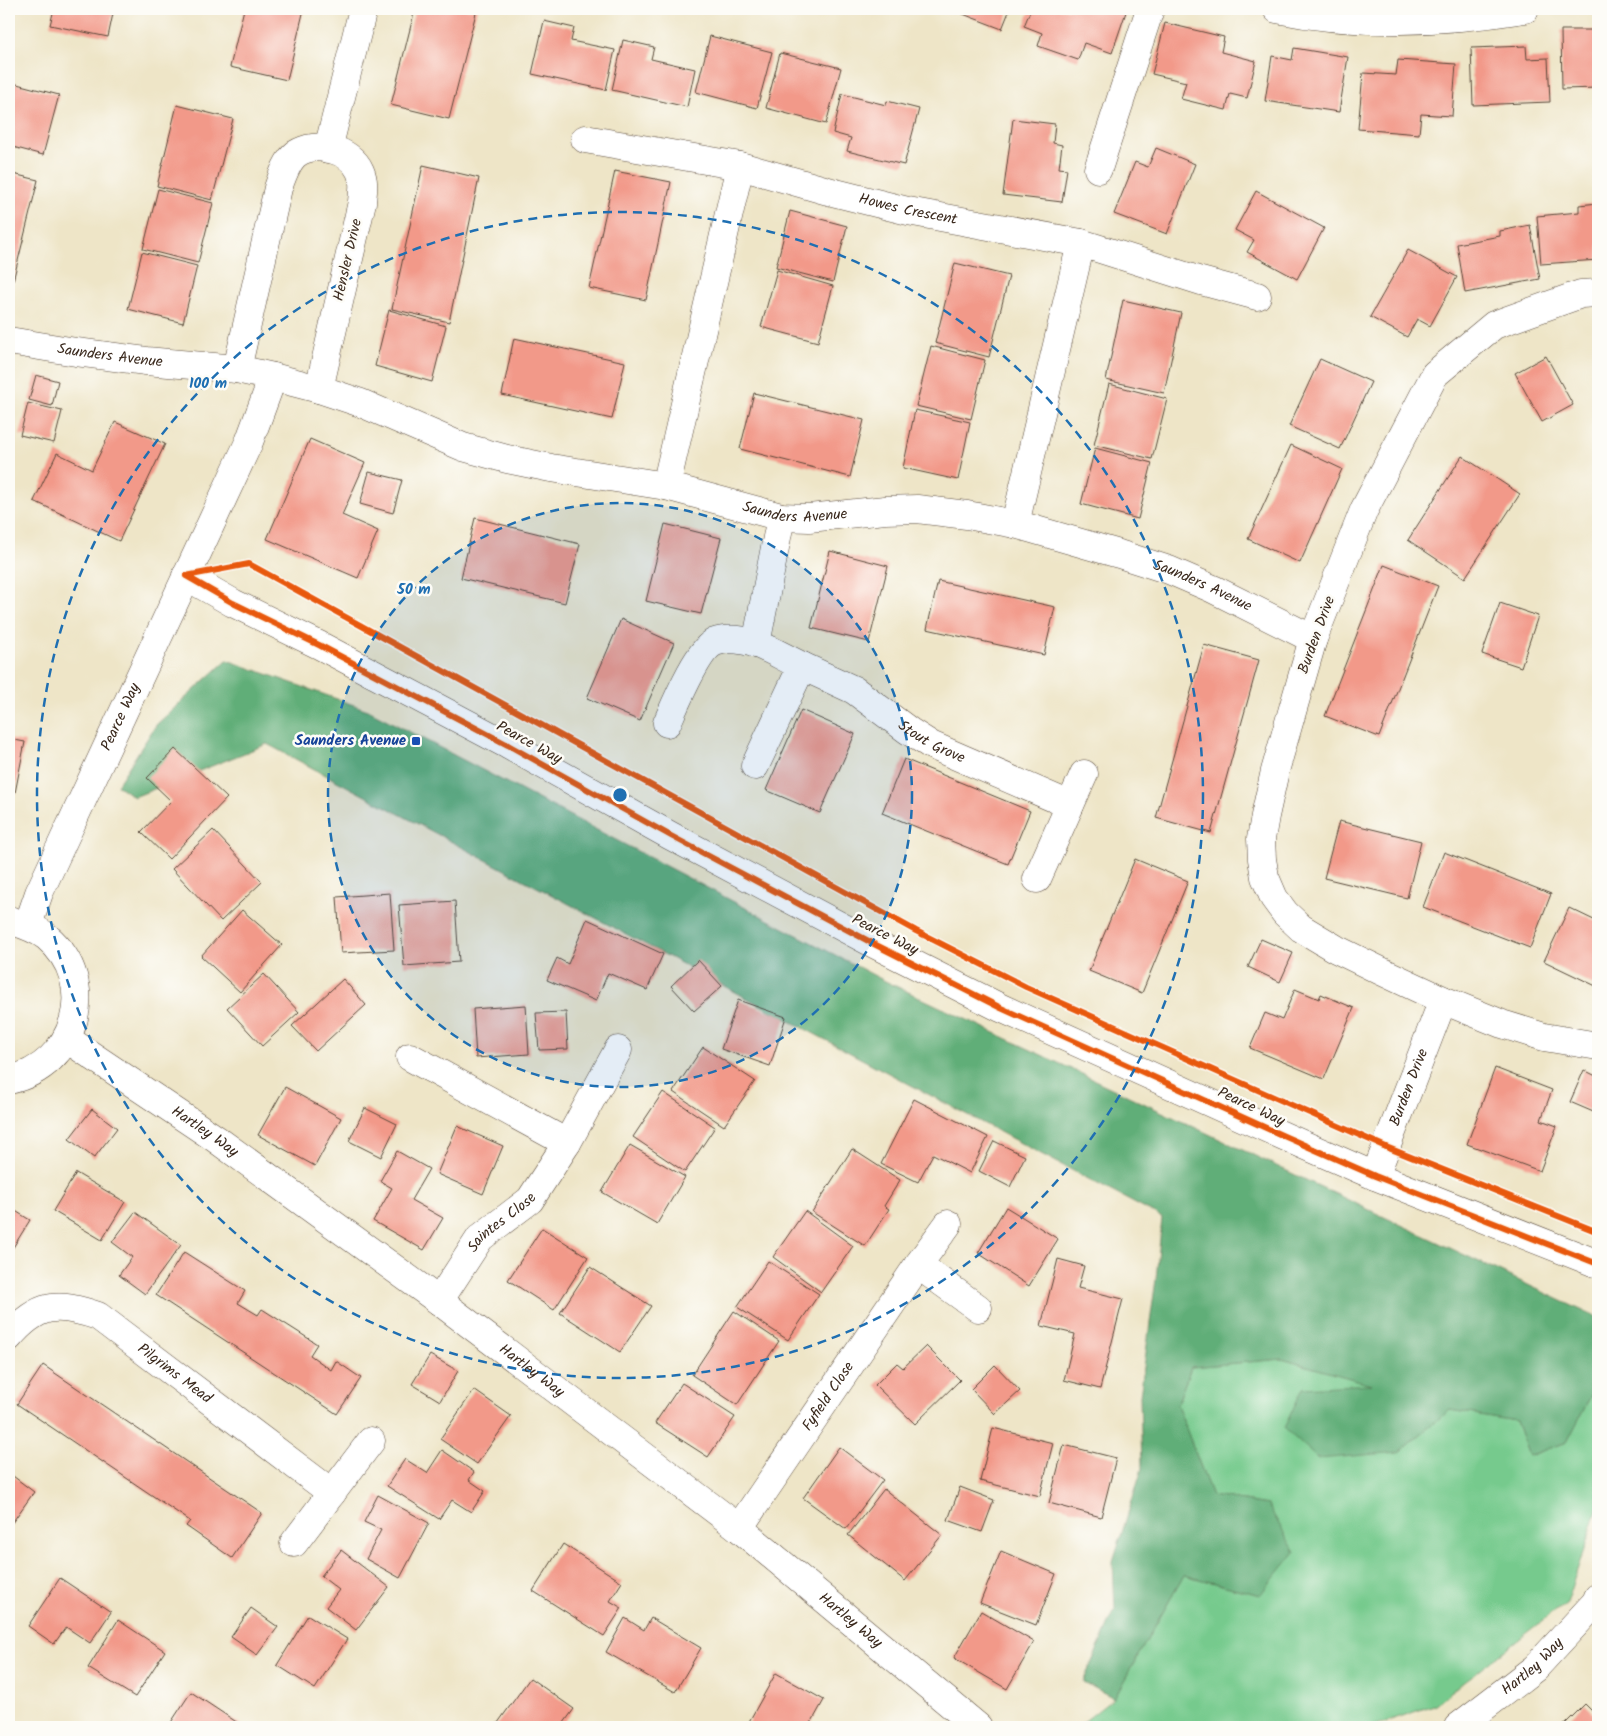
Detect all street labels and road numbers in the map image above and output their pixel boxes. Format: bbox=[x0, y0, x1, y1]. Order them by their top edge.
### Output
street label: Howes Crescent bbox=[856, 187, 959, 232]
street label: Hensler Drive bbox=[327, 216, 369, 304]
street label: Saunders Avenue bbox=[55, 337, 164, 374]
street label: Saunders Avenue bbox=[740, 495, 849, 530]
street label: Saunders Avenue bbox=[1150, 554, 1256, 619]
street label: Burden Drive bbox=[1292, 592, 1342, 677]
street label: Pearce Way bbox=[95, 678, 147, 755]
street label: Stout Grove bbox=[892, 714, 969, 770]
street label: Pearce Way bbox=[492, 715, 567, 771]
street label: Pearce Way bbox=[847, 908, 923, 963]
street label: Burden Drive bbox=[1383, 1045, 1435, 1130]
street label: Pearce Way bbox=[1213, 1081, 1290, 1134]
street label: Hartley Way bbox=[166, 1100, 244, 1164]
street label: Saintes Close bbox=[462, 1188, 544, 1257]
street label: Pilgrims Mead bbox=[132, 1338, 217, 1410]
street label: Hartley Way bbox=[493, 1338, 570, 1404]
street label: Fyfield Close bbox=[796, 1357, 861, 1436]
street label: Hartley Way bbox=[813, 1587, 888, 1655]
street label: Hartley Way bbox=[1496, 1632, 1570, 1702]

